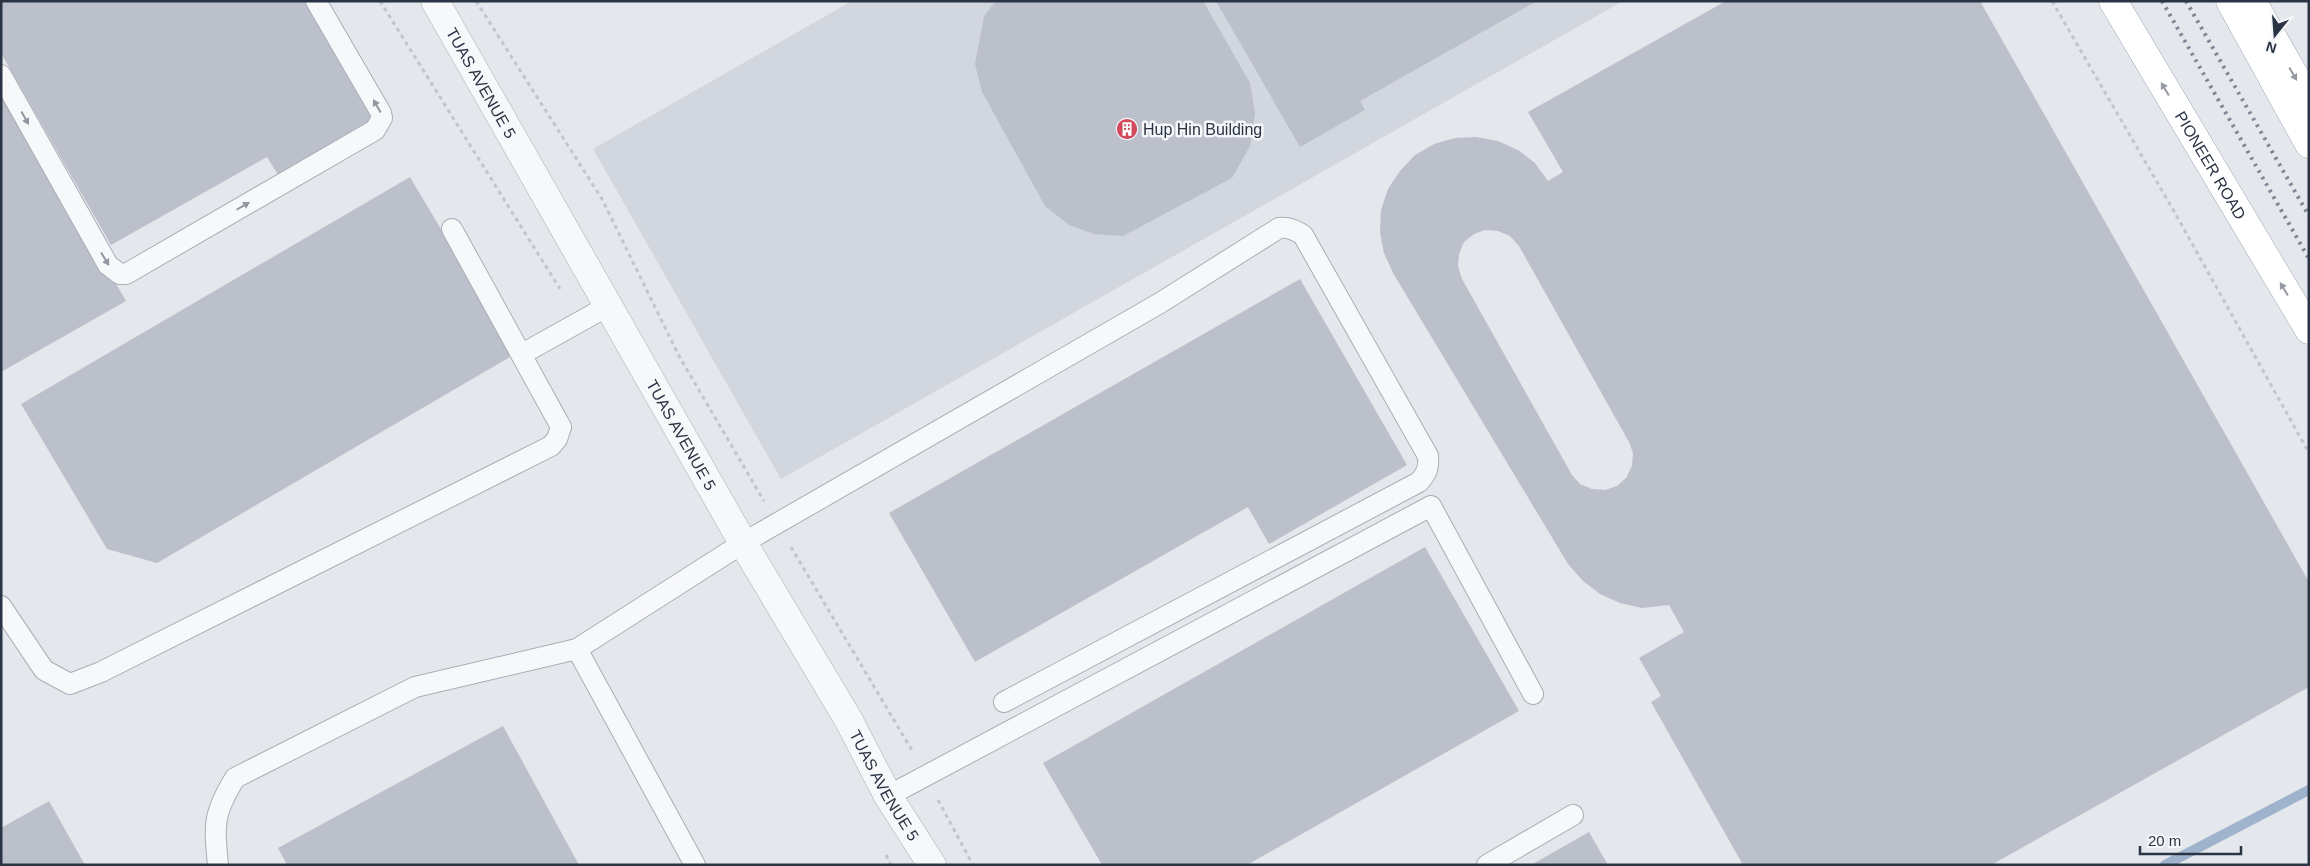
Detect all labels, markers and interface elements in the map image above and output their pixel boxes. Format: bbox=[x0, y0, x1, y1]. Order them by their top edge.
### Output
north arrow bbox=[2250, 10, 2300, 60]
street label: TUAS AVENUE 5 bbox=[443, 25, 520, 141]
text: N bbox=[2264, 38, 2278, 57]
one-way arrow bbox=[2289, 67, 2297, 81]
one-way arrow bbox=[2160, 82, 2169, 95]
one-way arrow bbox=[372, 99, 381, 112]
street label: PIONEER ROAD bbox=[2172, 108, 2249, 222]
one-way arrow bbox=[21, 110, 29, 125]
building icon: Hup Hin Building bbox=[1115, 117, 1139, 141]
place label: Hup Hin Building bbox=[1143, 121, 1262, 138]
one-way arrow bbox=[236, 202, 249, 211]
one-way arrow bbox=[101, 253, 110, 266]
one-way arrow bbox=[2279, 282, 2288, 295]
street label: TUAS AVENUE 5 bbox=[643, 377, 720, 493]
street label: TUAS AVENUE 5 bbox=[847, 727, 923, 844]
scale bar bbox=[2140, 824, 2241, 856]
text: 20 m bbox=[2148, 832, 2181, 849]

